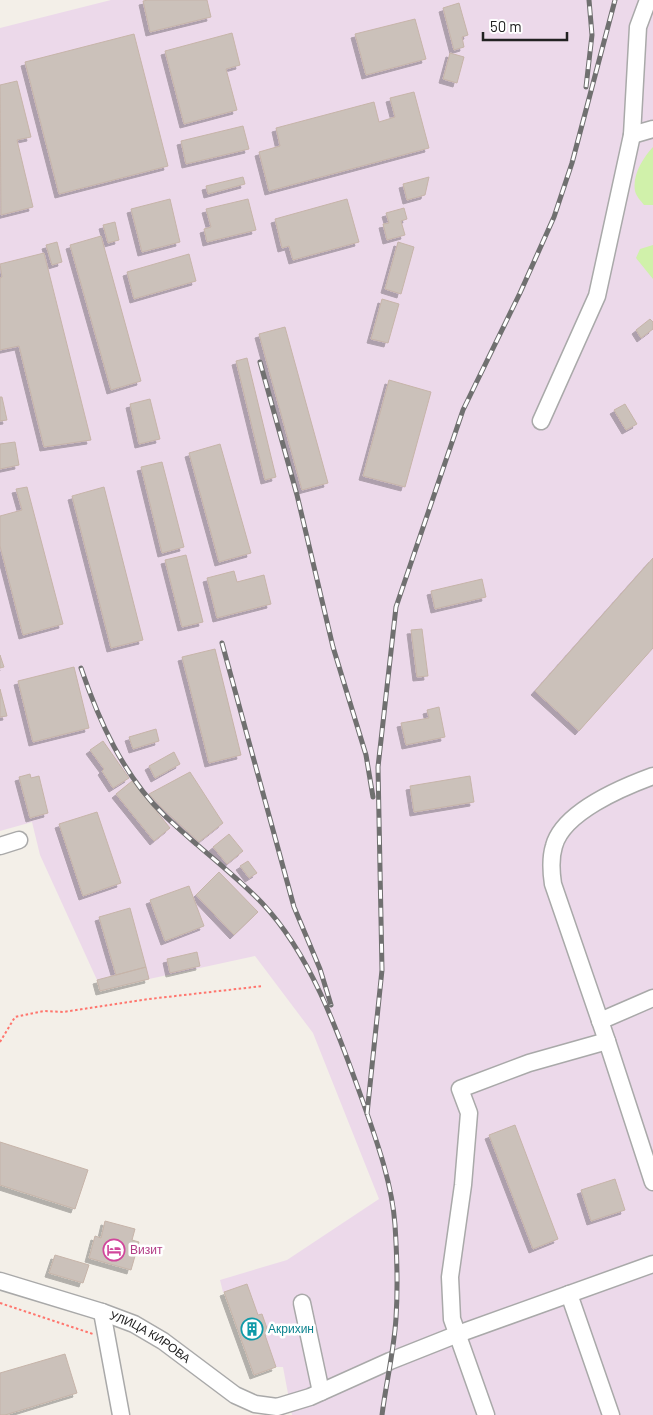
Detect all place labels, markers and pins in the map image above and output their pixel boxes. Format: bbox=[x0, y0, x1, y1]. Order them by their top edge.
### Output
hotel icon: Визит bbox=[102, 1238, 126, 1262]
place label: Визит bbox=[130, 1242, 163, 1256]
building icon: Акрихин bbox=[240, 1317, 264, 1341]
place label: Акрихин bbox=[268, 1321, 314, 1336]

